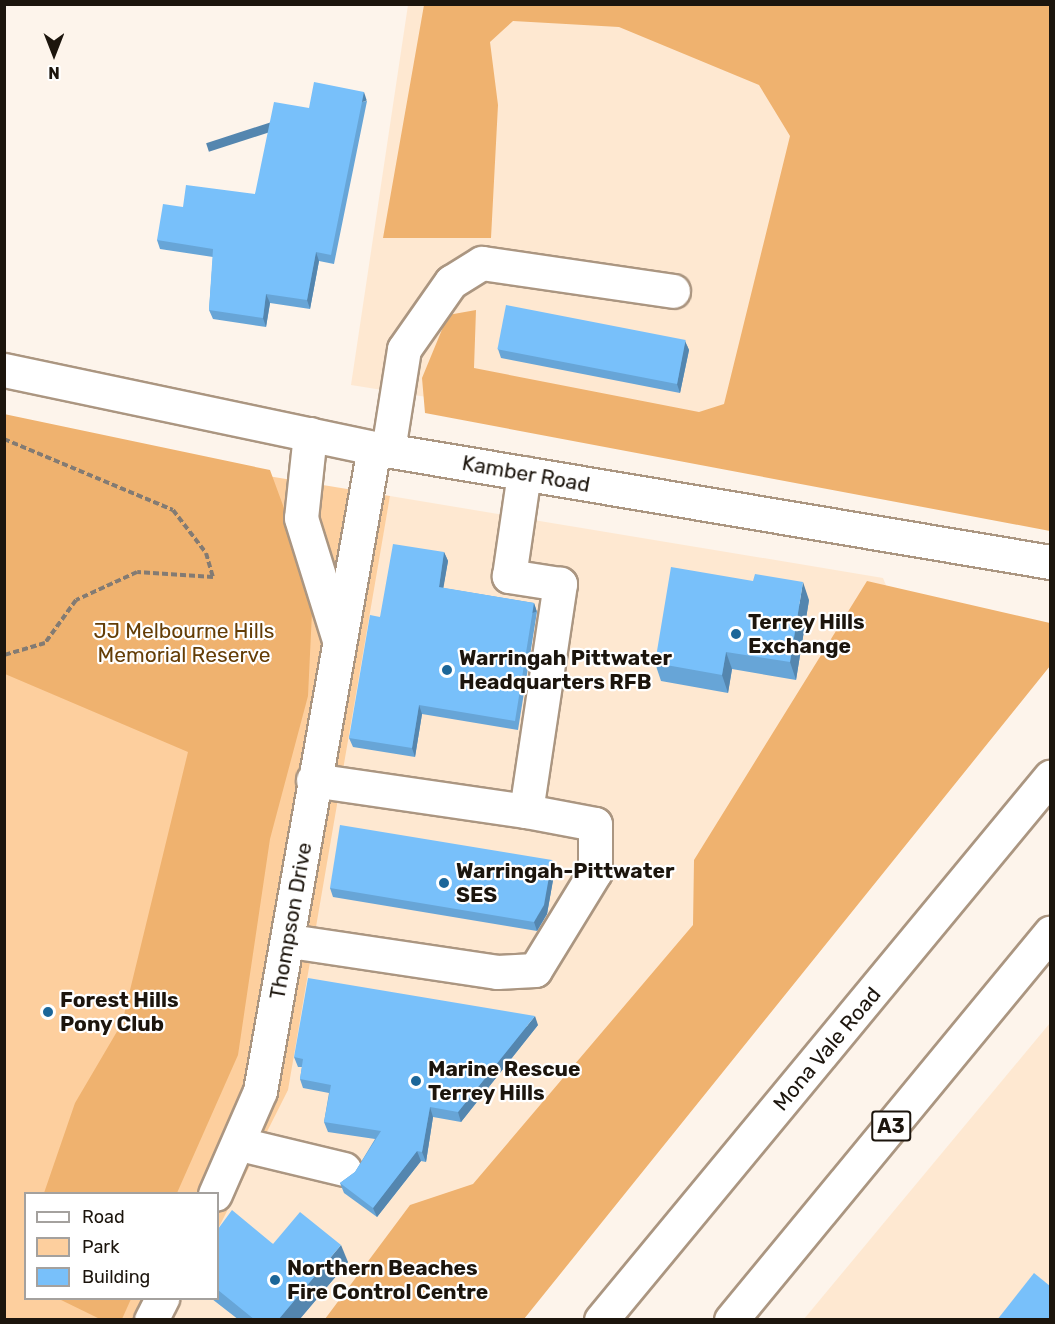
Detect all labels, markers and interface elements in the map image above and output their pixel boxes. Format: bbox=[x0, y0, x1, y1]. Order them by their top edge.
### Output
north arrow bbox=[24, 24, 84, 84]
text: N bbox=[48, 63, 60, 82]
street label: Kamber Road bbox=[460, 450, 592, 498]
place label: Terrey Hills Exchange bbox=[748, 609, 865, 659]
park label: JJ Melbourne Hills Memorial Reserve bbox=[93, 618, 275, 668]
marker: Terrey Hills Exchange bbox=[729, 627, 743, 641]
place label: Warringah Pittwater Headquarters RFB bbox=[459, 645, 672, 695]
marker: Warringah Pittwater Headquarters RFB bbox=[440, 663, 454, 677]
street label: Thompson Drive bbox=[265, 841, 317, 1001]
place label: Warringah-Pittwater SES bbox=[456, 858, 674, 908]
marker: Warringah-Pittwater SES bbox=[437, 876, 451, 890]
street label: Mona Vale Road bbox=[768, 982, 886, 1116]
place label: Forest Hills Pony Club bbox=[60, 987, 179, 1037]
marker: Forest Hills Pony Club bbox=[41, 1005, 55, 1019]
place label: Marine Rescue Terrey Hills bbox=[428, 1056, 581, 1106]
marker: Marine Rescue Terrey Hills bbox=[409, 1074, 423, 1088]
road number: A3 bbox=[870, 1109, 912, 1143]
legend bbox=[24, 1192, 219, 1300]
text: Road bbox=[82, 1206, 125, 1228]
text: Park bbox=[82, 1236, 119, 1258]
place label: Northern Beaches Fire Control Centre bbox=[287, 1255, 488, 1305]
text: Building bbox=[82, 1266, 150, 1288]
marker: Northern Beaches Fire Control Centre bbox=[268, 1273, 282, 1287]

